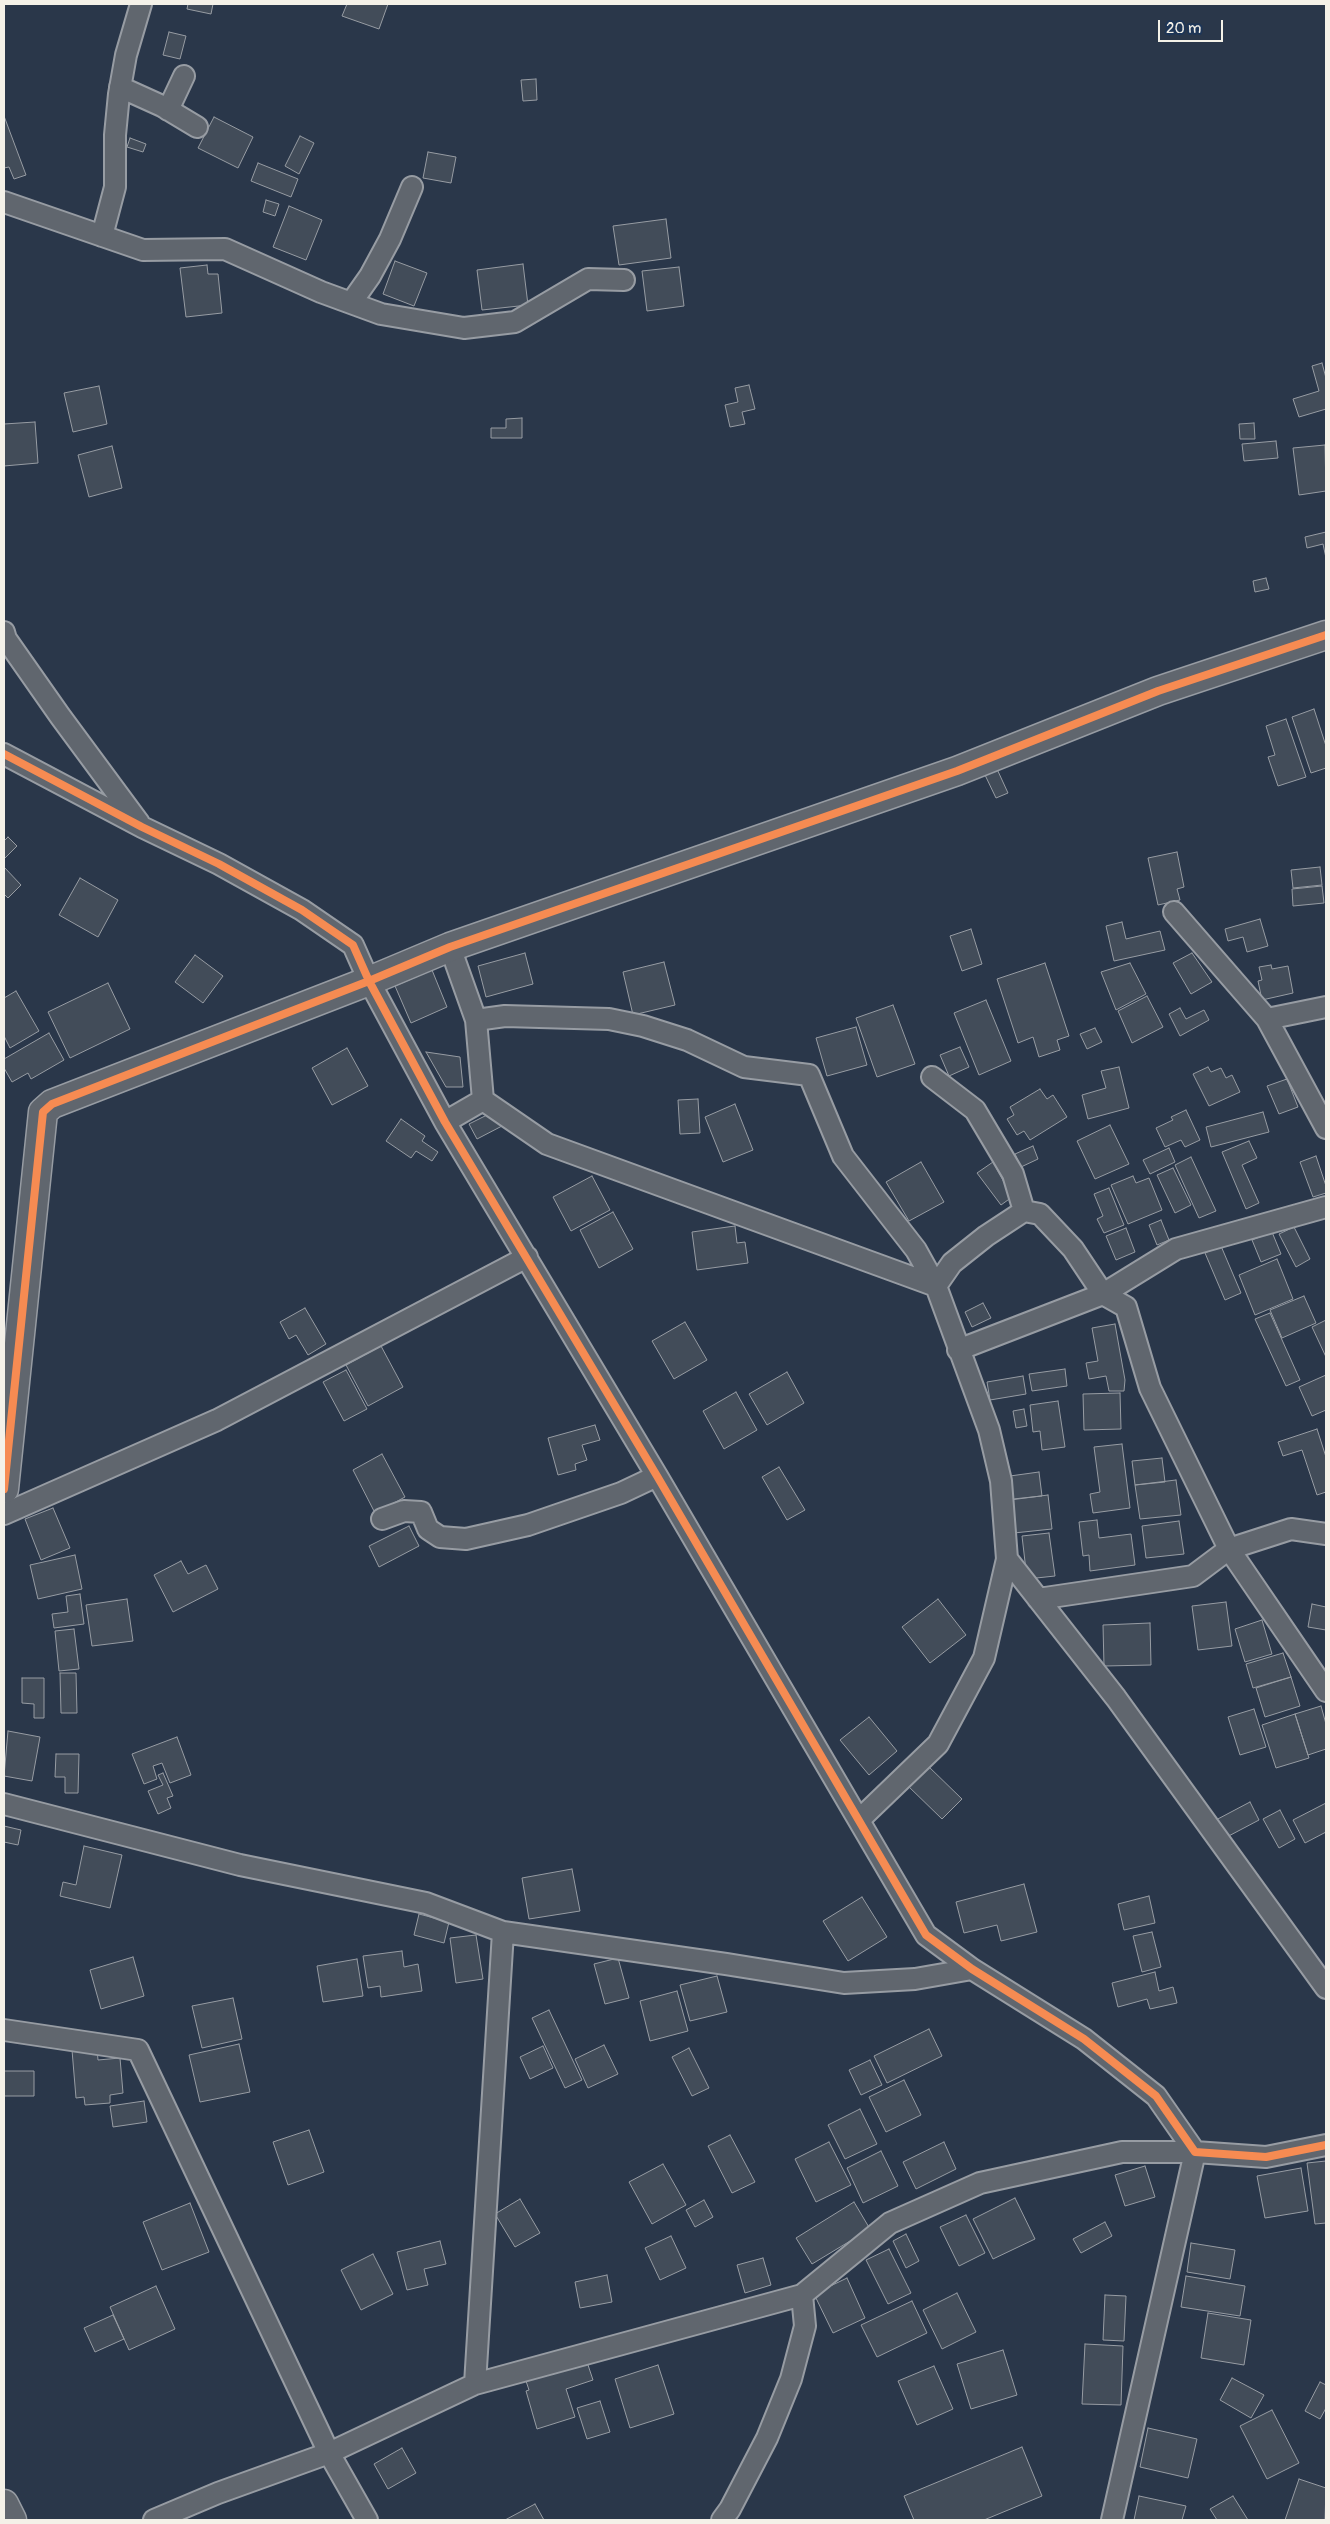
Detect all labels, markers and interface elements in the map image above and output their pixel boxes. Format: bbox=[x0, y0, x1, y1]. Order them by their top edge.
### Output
scale bar bbox=[1160, 10, 1225, 42]
text: 20 m bbox=[1166, 19, 1201, 38]

